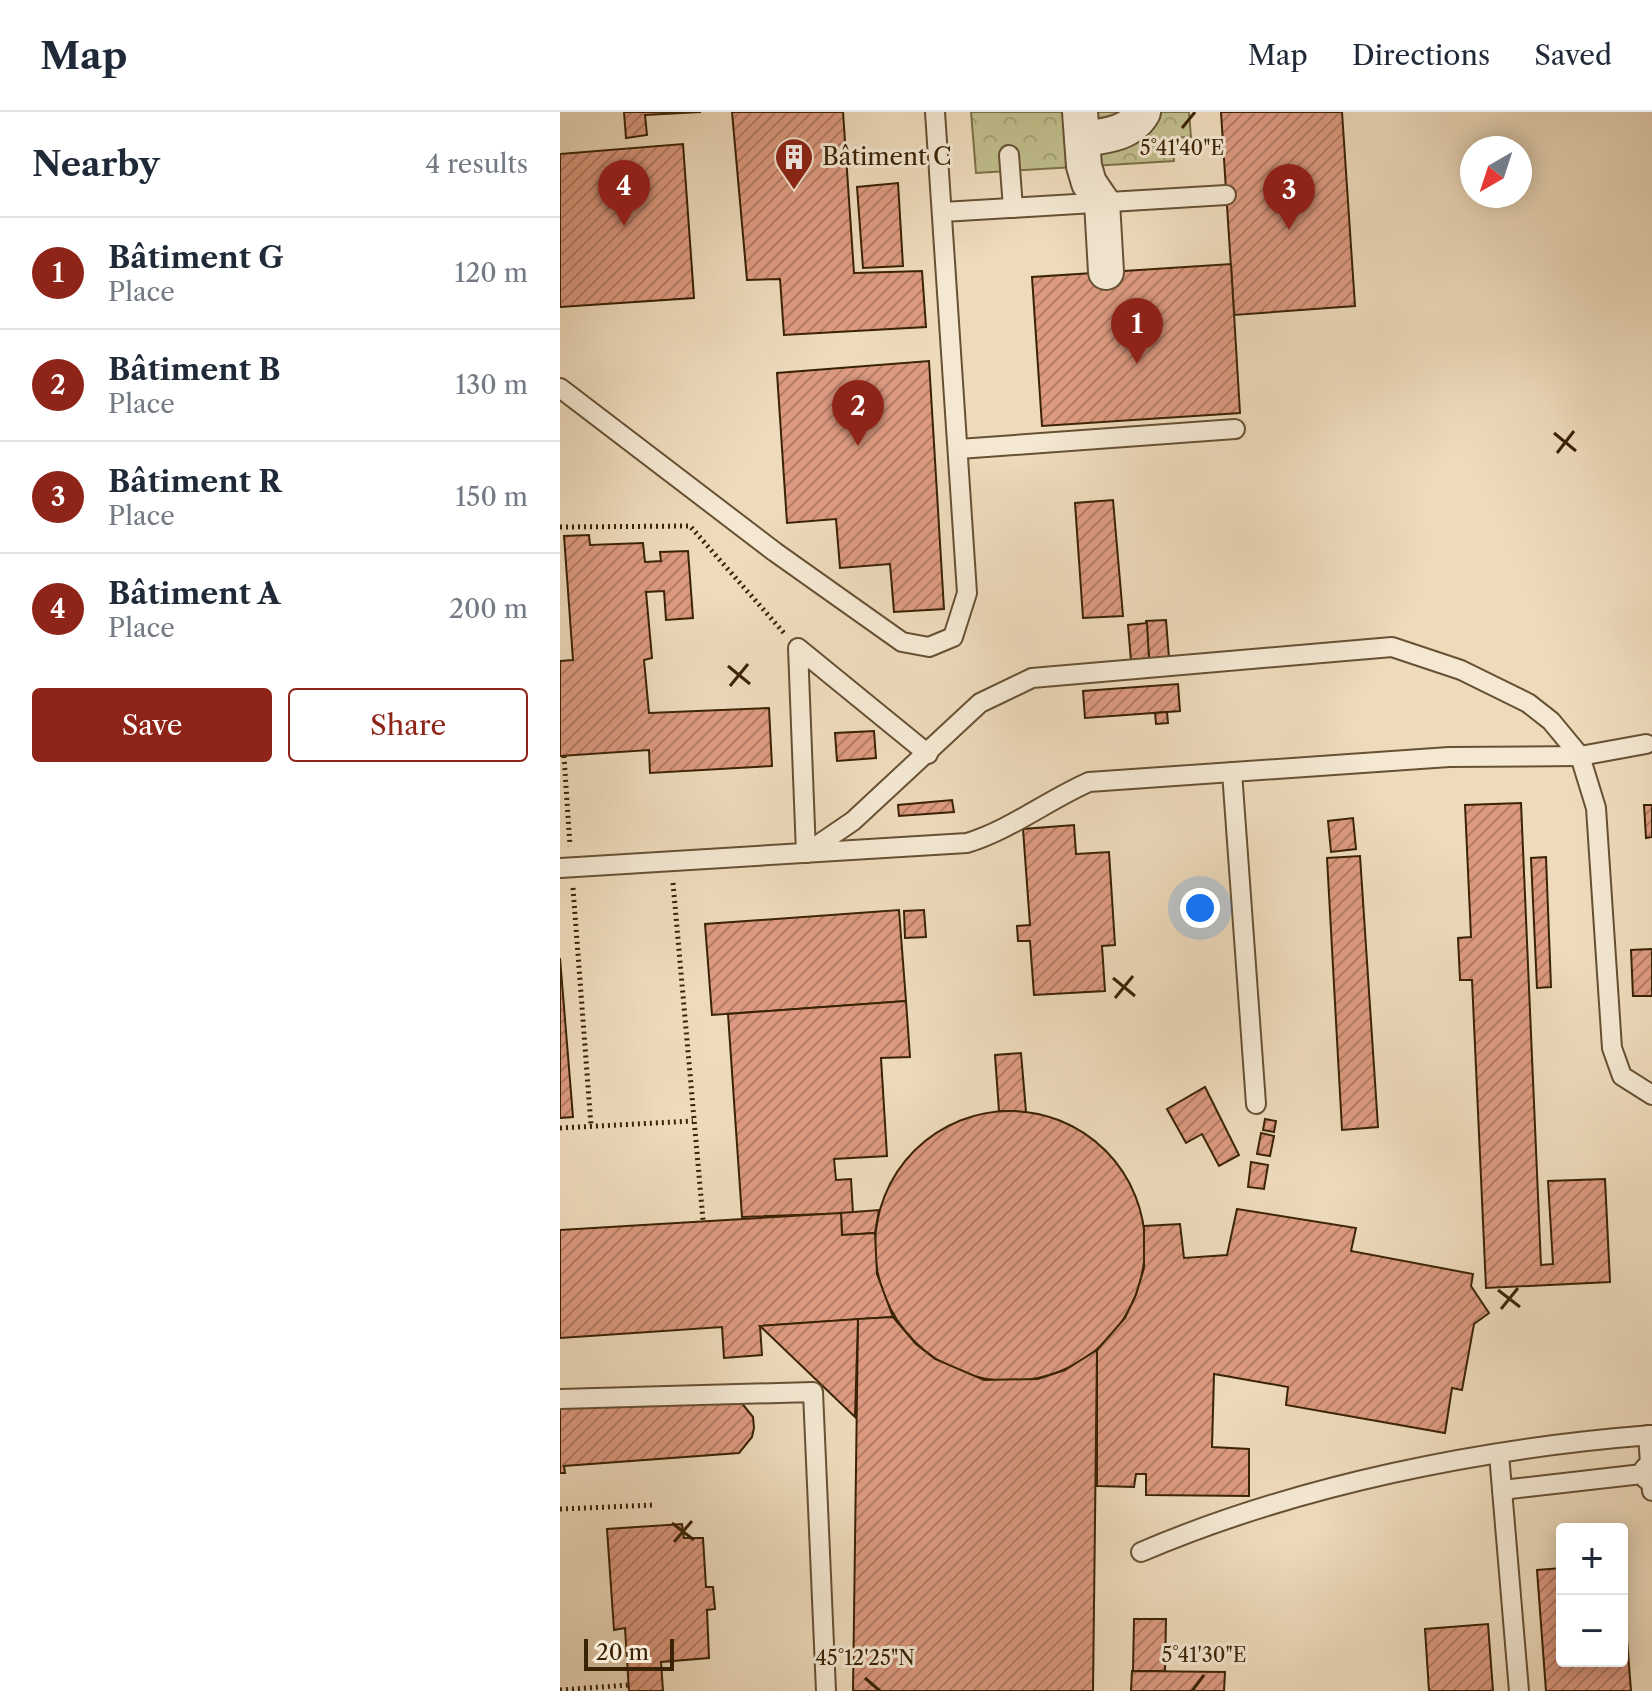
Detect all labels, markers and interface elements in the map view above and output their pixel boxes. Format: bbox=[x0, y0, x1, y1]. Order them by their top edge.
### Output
text: Map bbox=[40, 32, 128, 79]
text: Map bbox=[1248, 38, 1308, 72]
text: Directions bbox=[1352, 38, 1490, 72]
text: Saved bbox=[1534, 38, 1612, 72]
building icon: Bâtiment C bbox=[773, 136, 815, 191]
text: 5°41'40"E bbox=[1140, 136, 1224, 160]
north arrow bbox=[1460, 136, 1532, 208]
place label: Bâtiment C bbox=[822, 142, 951, 171]
text: Nearby bbox=[32, 143, 160, 185]
text: 4 results bbox=[425, 148, 528, 180]
pin: 4 bbox=[598, 160, 650, 226]
pin: 3 bbox=[1263, 164, 1315, 230]
text: Bâtiment G bbox=[108, 239, 284, 276]
text: 1 bbox=[52, 257, 64, 289]
text: 120 m bbox=[454, 257, 528, 289]
text: Place bbox=[108, 276, 175, 308]
pin: 1 bbox=[1111, 298, 1163, 364]
text: Bâtiment B bbox=[108, 351, 281, 388]
text: 2 bbox=[50, 369, 66, 401]
text: 130 m bbox=[455, 369, 528, 401]
pin: 2 bbox=[832, 380, 884, 446]
text: Place bbox=[108, 388, 175, 420]
text: Bâtiment R bbox=[108, 463, 281, 500]
text: 3 bbox=[51, 481, 65, 513]
text: 150 m bbox=[455, 481, 528, 513]
text: Place bbox=[108, 500, 175, 532]
text: Bâtiment A bbox=[108, 575, 280, 612]
text: 4 bbox=[50, 593, 66, 625]
text: 200 m bbox=[449, 593, 528, 625]
text: Place bbox=[108, 612, 175, 644]
button: Save bbox=[32, 688, 272, 762]
button: Share bbox=[288, 688, 528, 762]
your location bbox=[1180, 888, 1220, 928]
map controls bbox=[1556, 1523, 1628, 1667]
button: + bbox=[1556, 1523, 1628, 1595]
button: − bbox=[1556, 1595, 1628, 1667]
scale bar bbox=[584, 1635, 674, 1671]
text: 20 m bbox=[596, 1639, 649, 1666]
text: 5°41'30"E bbox=[1161, 1643, 1247, 1667]
text: 45°12'25"N bbox=[815, 1646, 915, 1670]

